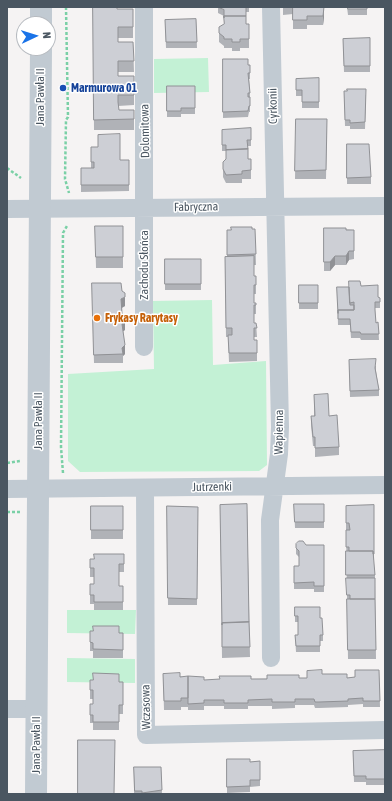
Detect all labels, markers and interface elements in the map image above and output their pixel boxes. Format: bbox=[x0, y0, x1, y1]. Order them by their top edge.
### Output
north arrow bbox=[16, 16, 56, 56]
text: N bbox=[41, 32, 53, 39]
street label: Jana Pawła II bbox=[33, 68, 47, 126]
place label: Marmurowa 01 bbox=[71, 81, 137, 95]
marker: Marmurowa 01 bbox=[58, 83, 68, 93]
street label: Cyrkonii bbox=[265, 88, 281, 124]
street label: Dolomitowa bbox=[137, 104, 153, 158]
street label: Fabryczna bbox=[174, 199, 218, 215]
street label: Zachodu Słońca bbox=[137, 230, 151, 300]
place label: Frykasy Rarytasy bbox=[105, 311, 178, 325]
marker: Frykasy Rarytasy bbox=[92, 313, 102, 323]
street label: Jana Pawła II bbox=[31, 392, 45, 450]
street label: Wapienna bbox=[271, 409, 287, 455]
street label: Jutrzenki bbox=[192, 479, 232, 495]
street label: Wczasowa bbox=[138, 684, 154, 730]
street label: Jana Pawła II bbox=[29, 716, 43, 774]

